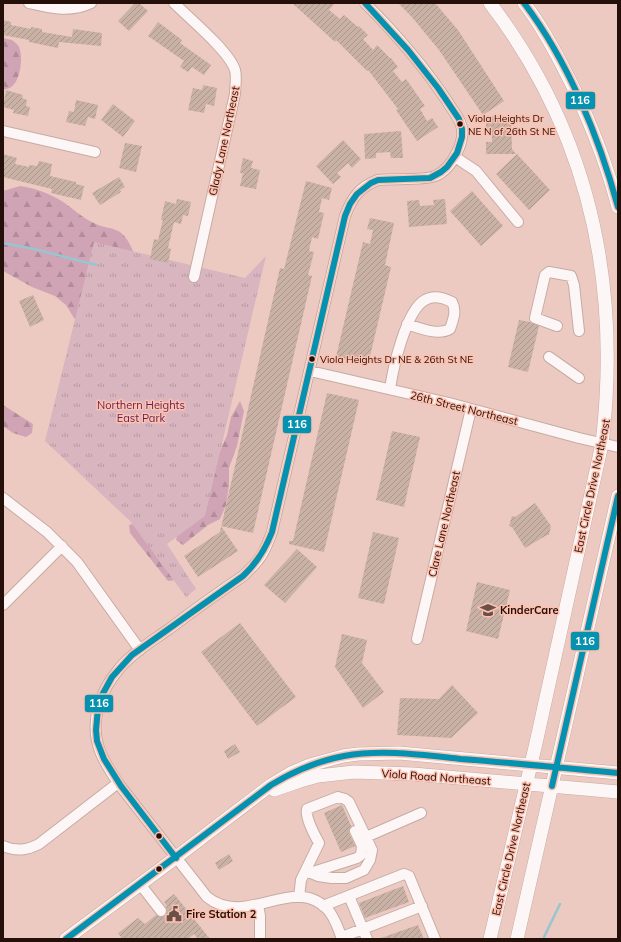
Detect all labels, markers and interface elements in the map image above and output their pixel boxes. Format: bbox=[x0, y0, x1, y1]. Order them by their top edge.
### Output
street label: Glady Lane Northeast bbox=[206, 85, 242, 197]
line badge: 116 bbox=[565, 91, 596, 110]
text: 116 bbox=[570, 93, 590, 107]
place label: Viola Heights Dr NE N of 26th St NE bbox=[468, 112, 555, 138]
marker: Viola Heights Dr NE N of 26th St NE bbox=[455, 119, 465, 129]
place label: Viola Heights Dr NE & 26th St NE bbox=[320, 353, 473, 366]
marker: Viola Heights Dr NE & 26th St NE bbox=[307, 354, 317, 364]
street label: 26th Street Northeast bbox=[409, 388, 519, 428]
park label: Northern Heights East Park bbox=[97, 398, 185, 425]
line badge: 116 bbox=[282, 415, 312, 434]
text: 116 bbox=[287, 417, 307, 431]
street label: East Circle Drive Northeast bbox=[571, 418, 613, 554]
street label: Clare Lane Northeast bbox=[425, 470, 463, 578]
school or university icon: KinderCare bbox=[479, 601, 497, 619]
place label: KinderCare bbox=[500, 603, 558, 617]
line badge: 116 bbox=[570, 631, 600, 651]
text: 116 bbox=[575, 634, 595, 648]
line badge: 116 bbox=[84, 694, 114, 713]
text: 116 bbox=[89, 696, 109, 710]
street label: Viola Road Northeast bbox=[381, 766, 491, 788]
street label: East Circle Drive Northeast bbox=[489, 781, 533, 917]
unlabelled marker bbox=[154, 831, 164, 841]
unlabelled marker bbox=[154, 864, 164, 874]
public building icon: Fire Station 2 bbox=[165, 905, 183, 923]
place label: Fire Station 2 bbox=[186, 907, 257, 921]

